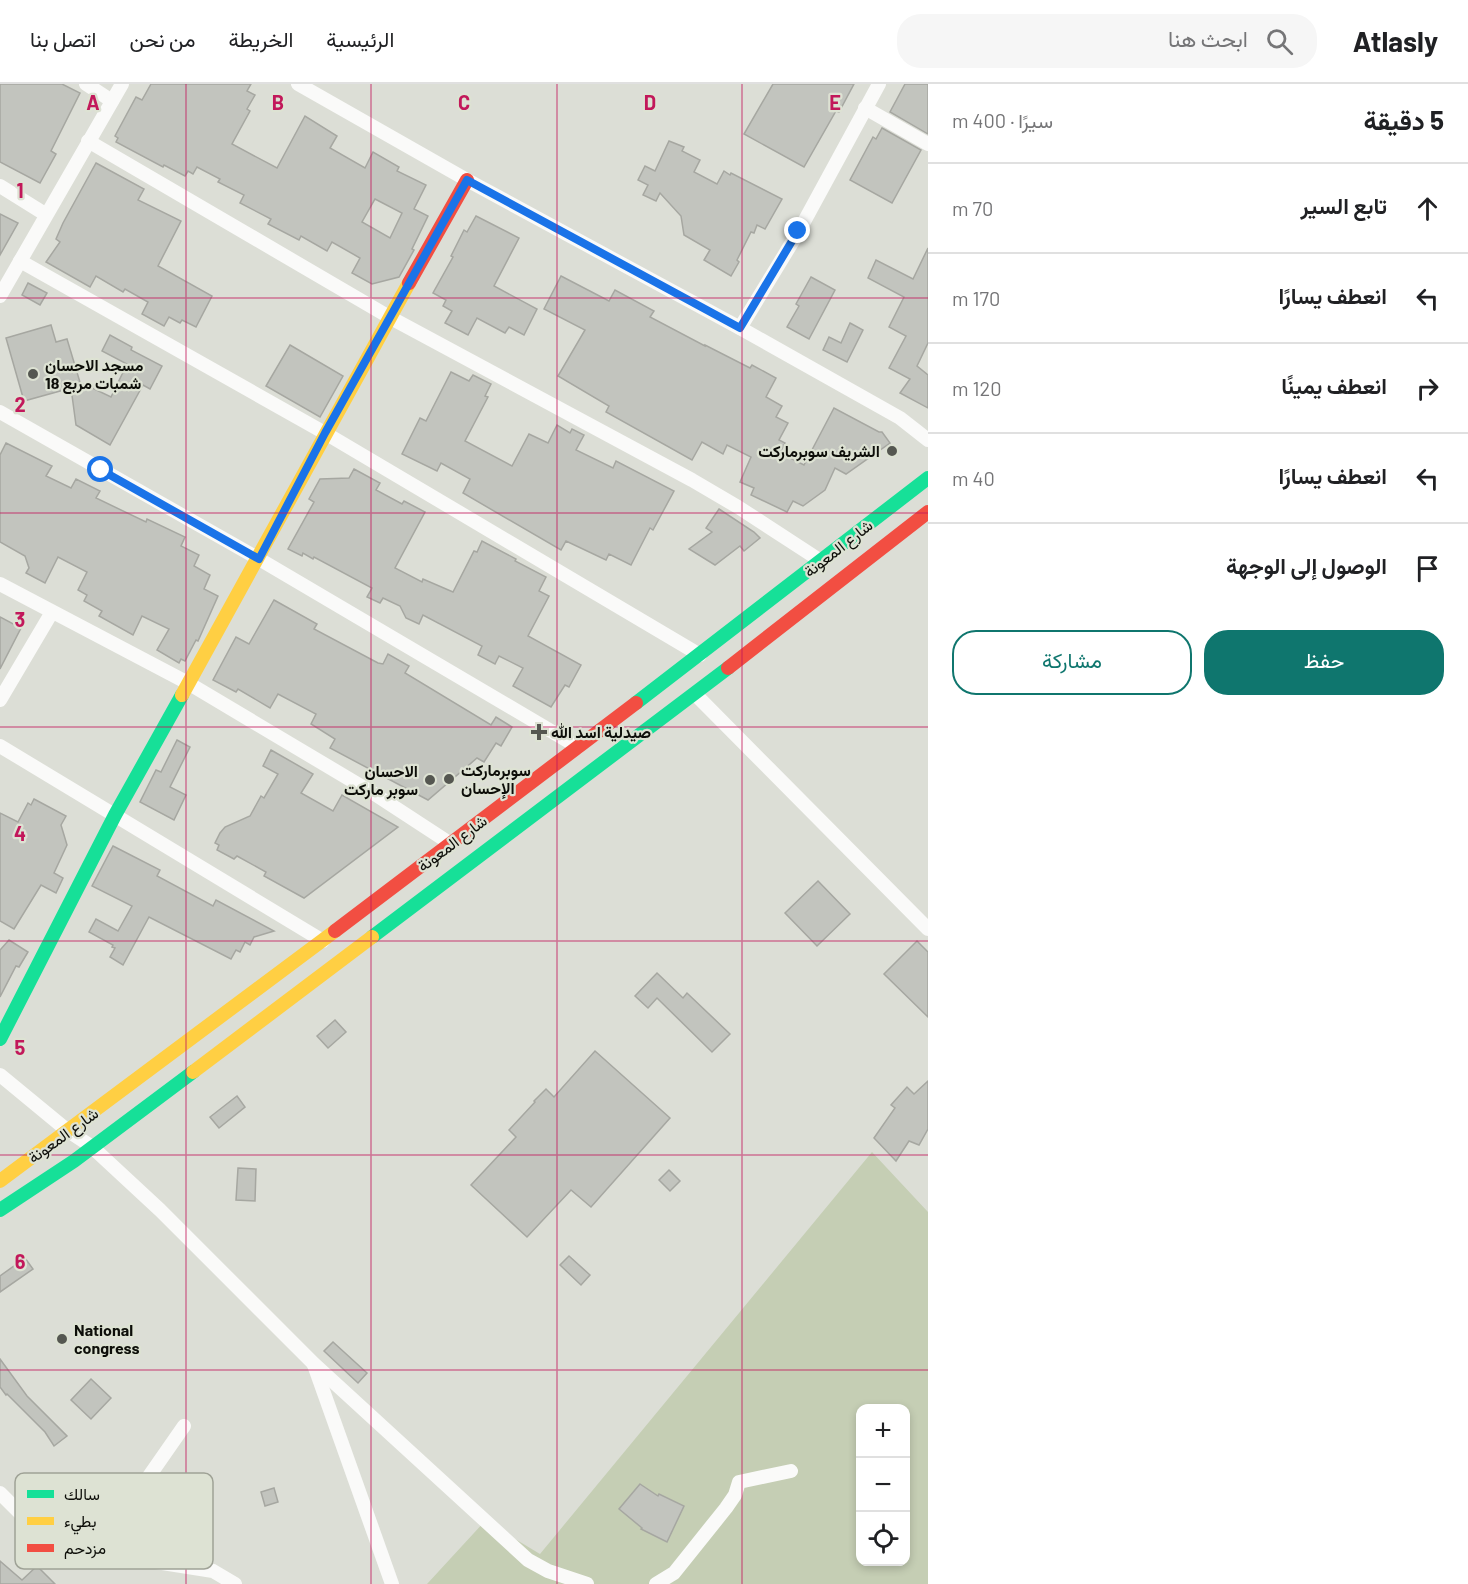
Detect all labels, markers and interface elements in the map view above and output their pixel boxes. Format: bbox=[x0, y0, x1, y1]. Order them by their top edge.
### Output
search box bbox=[897, 14, 1317, 68]
text: Atlasly bbox=[1353, 24, 1438, 58]
text: ابحث هنا bbox=[1168, 25, 1248, 51]
icon: search bbox=[1263, 25, 1296, 58]
text: اتصل بنا bbox=[30, 26, 96, 51]
text: من نحن bbox=[129, 26, 195, 51]
text: الخريطة bbox=[228, 26, 293, 51]
text: الرئيسية bbox=[326, 26, 394, 51]
text: A bbox=[86, 90, 100, 114]
text: B bbox=[272, 90, 284, 114]
text: C bbox=[458, 90, 470, 114]
text: D bbox=[644, 90, 656, 114]
text: E bbox=[829, 90, 841, 114]
text: 5 دقيقة bbox=[1363, 104, 1444, 135]
text: سيرًا · 400 m bbox=[952, 108, 1053, 132]
text: 1 bbox=[16, 178, 24, 202]
text: تابع السير bbox=[1301, 192, 1387, 218]
icon: ahead bbox=[1411, 192, 1444, 225]
text: 70 m bbox=[952, 196, 993, 220]
route end bbox=[784, 217, 810, 243]
text: انعطف يسارًا bbox=[1278, 282, 1387, 308]
icon: left bbox=[1411, 282, 1444, 315]
text: 170 m bbox=[952, 286, 1000, 310]
place label: مسجد الاحسان شمبات مربع 18 bbox=[45, 355, 144, 395]
marker: مسجد الاحسان شمبات مربع 18 bbox=[26, 367, 40, 381]
text: انعطف يمينًا bbox=[1281, 372, 1387, 398]
icon: right bbox=[1411, 372, 1444, 405]
text: 120 m bbox=[952, 376, 1002, 400]
text: 2 bbox=[14, 392, 26, 416]
place label: الشريف سوبرماركت bbox=[758, 441, 880, 462]
marker: الشريف سوبرماركت bbox=[885, 444, 899, 458]
route start bbox=[87, 456, 113, 482]
text: انعطف يسارًا bbox=[1278, 462, 1387, 488]
icon: left bbox=[1411, 462, 1444, 495]
text: 40 m bbox=[952, 466, 995, 490]
street label: شارع المعونة bbox=[800, 515, 878, 583]
text: الوصول إلى الوجهة bbox=[1226, 552, 1387, 578]
icon: arrive bbox=[1411, 552, 1444, 585]
text: 3 bbox=[15, 607, 25, 631]
button: مشاركة bbox=[952, 630, 1192, 695]
button: حفظ bbox=[1204, 630, 1444, 695]
place label: صيدلية اسد الله bbox=[551, 722, 651, 742]
marker: صيدلية اسد الله bbox=[532, 725, 546, 739]
place label: سوبرماركت الإحسان bbox=[461, 760, 531, 799]
place label: الاحسان سوبر ماركت bbox=[344, 761, 418, 800]
marker: سوبرماركت الإحسان bbox=[442, 772, 456, 786]
marker: الاحسان سوبر ماركت bbox=[423, 773, 437, 787]
street label: شارع المعونة bbox=[413, 810, 492, 877]
text: 4 bbox=[14, 821, 26, 845]
text: 5 bbox=[15, 1035, 26, 1059]
street label: شارع المعونة bbox=[24, 1103, 103, 1169]
text: 6 bbox=[15, 1249, 26, 1273]
place label: National congress bbox=[74, 1320, 140, 1357]
marker: National congress bbox=[55, 1332, 69, 1346]
map controls bbox=[856, 1404, 910, 1566]
button: + bbox=[856, 1404, 910, 1458]
button: − bbox=[856, 1458, 910, 1512]
legend bbox=[15, 1473, 213, 1569]
text: سالك bbox=[64, 1484, 100, 1503]
text: بطيء bbox=[64, 1511, 96, 1535]
button: locate bbox=[856, 1512, 910, 1566]
text: مزدحم bbox=[64, 1538, 106, 1559]

